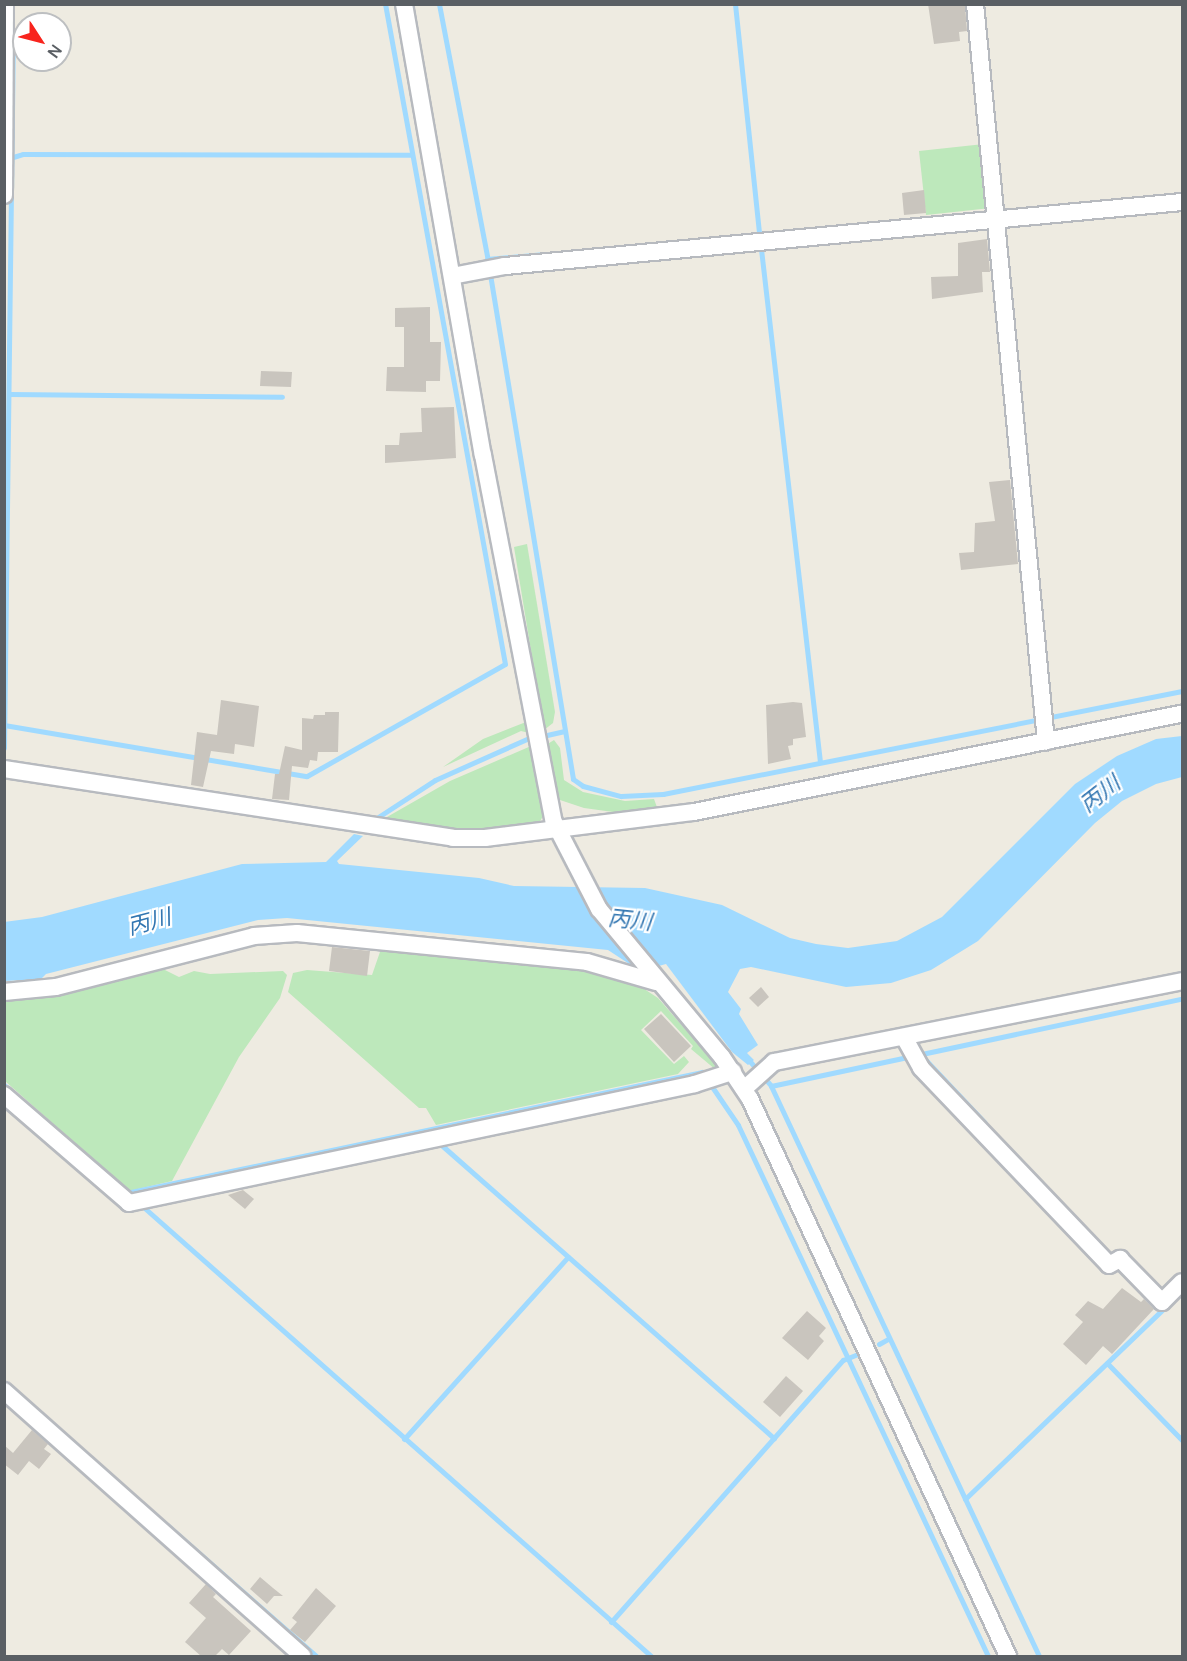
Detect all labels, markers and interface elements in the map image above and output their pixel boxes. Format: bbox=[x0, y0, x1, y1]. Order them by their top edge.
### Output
north arrow bbox=[12, 12, 72, 72]
text: N bbox=[43, 40, 67, 63]
water label: 丙川 bbox=[1075, 770, 1125, 818]
water label: 丙川 bbox=[124, 904, 174, 940]
water label: 丙川 bbox=[607, 905, 653, 935]

